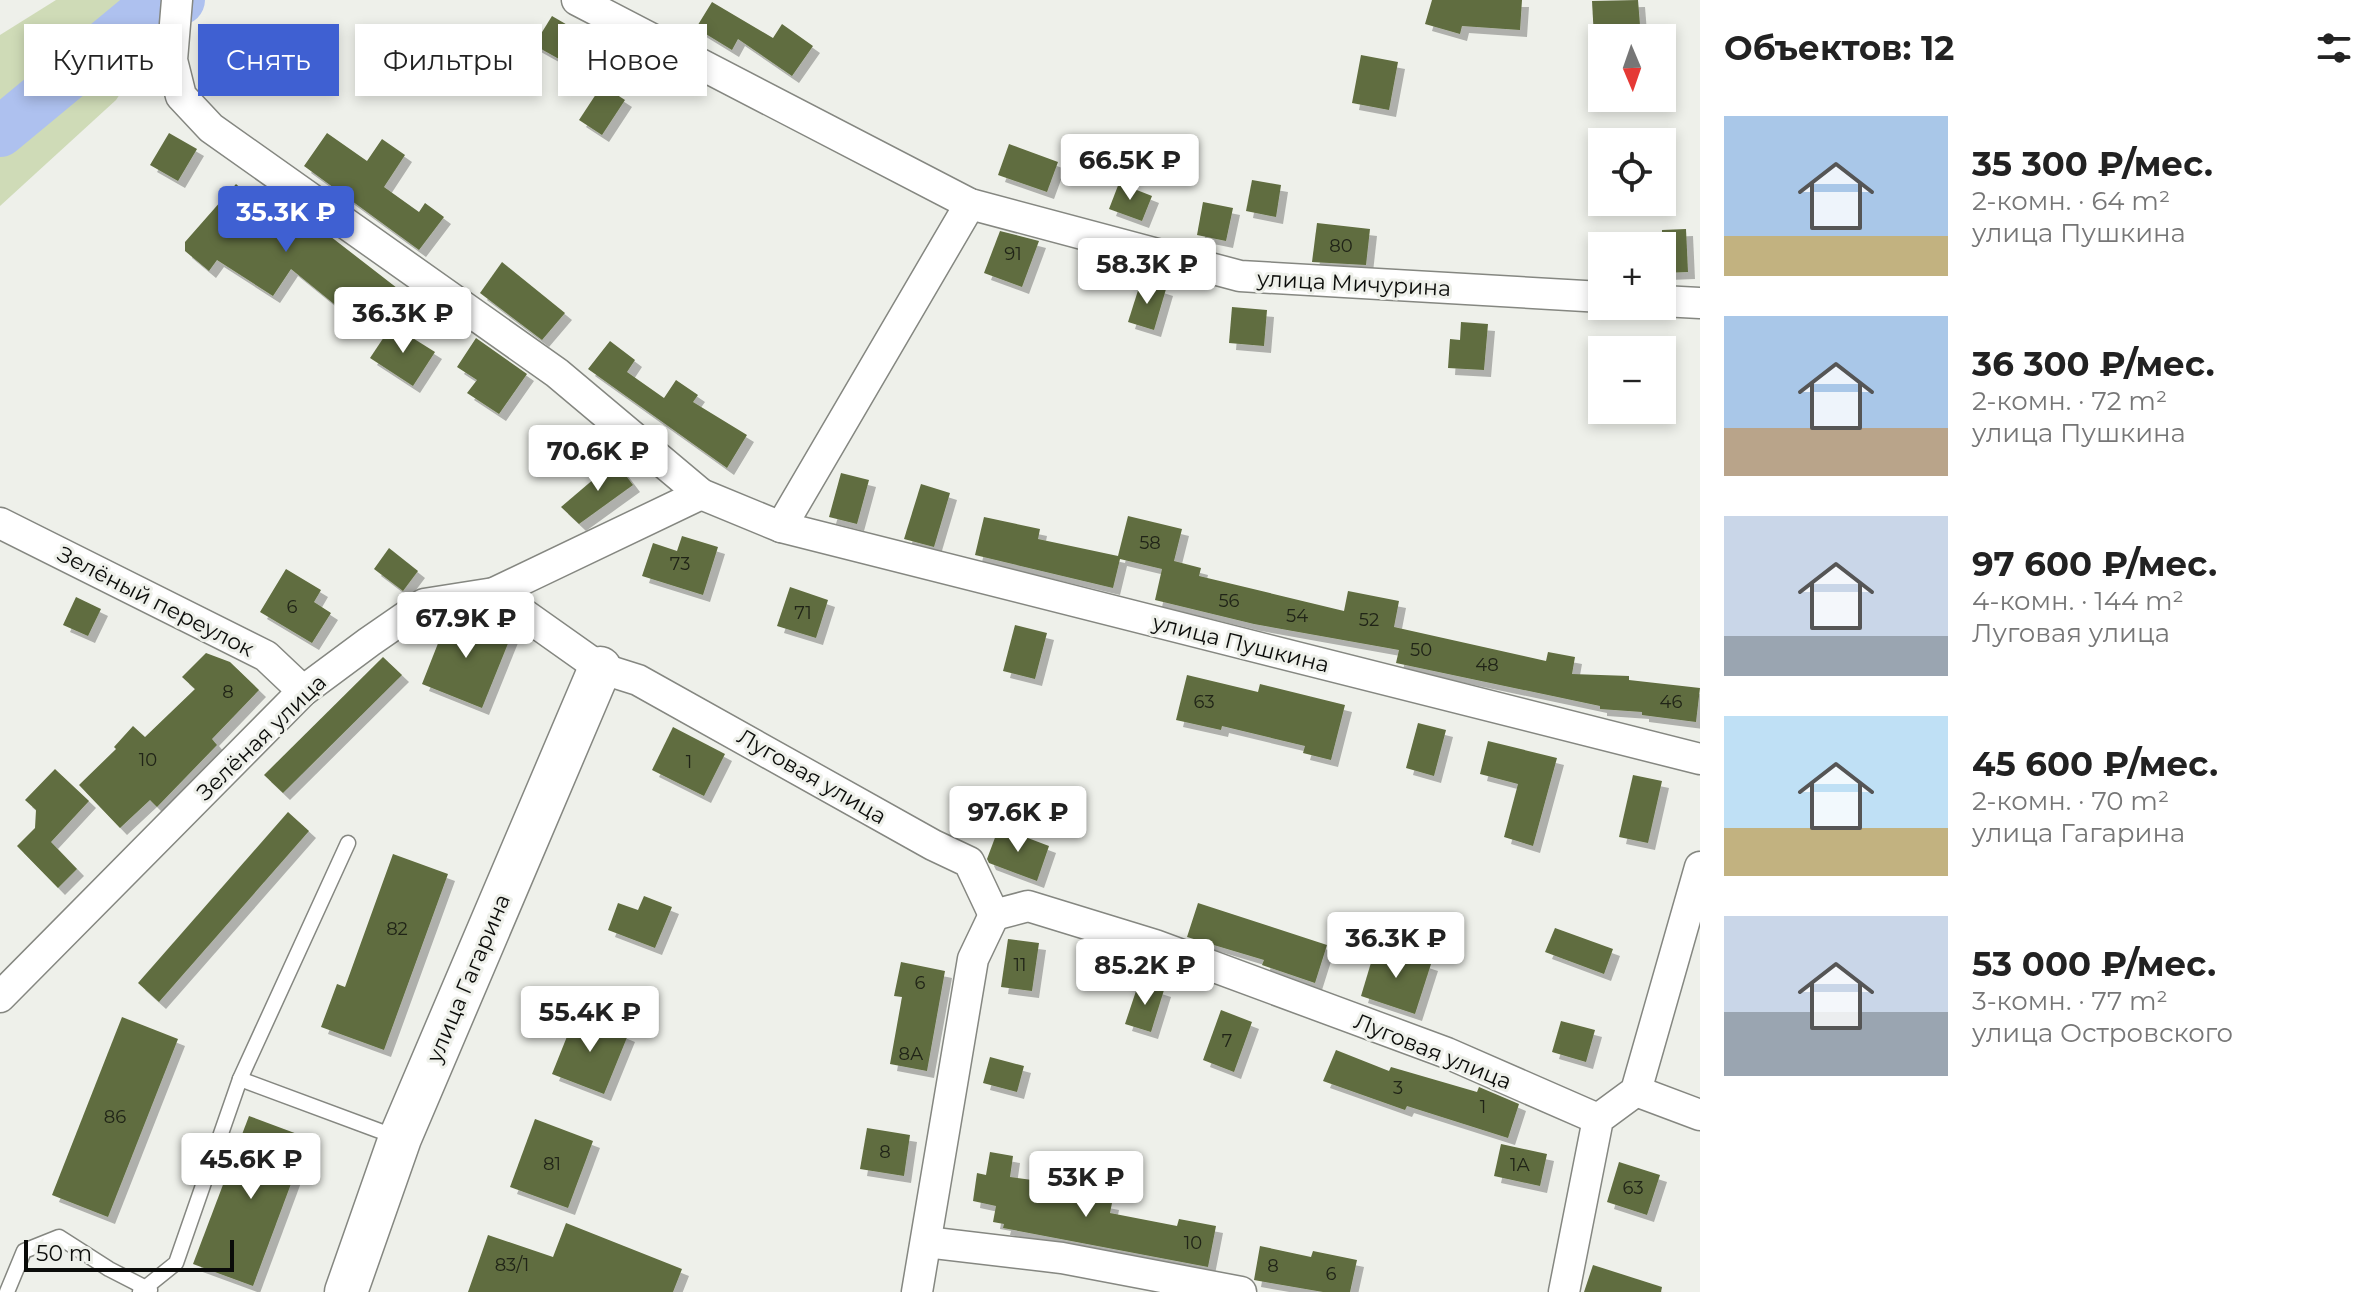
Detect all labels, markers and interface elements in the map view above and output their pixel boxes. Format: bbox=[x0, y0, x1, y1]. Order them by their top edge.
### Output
chip: Купить bbox=[24, 24, 182, 96]
chip: Снять bbox=[198, 24, 339, 96]
chip: Фильтры bbox=[355, 24, 542, 96]
chip: Новое bbox=[558, 24, 707, 96]
north arrow bbox=[1588, 24, 1676, 112]
map controls bbox=[1588, 24, 1676, 424]
icon: filters bbox=[2312, 26, 2356, 70]
text: Объектов: 12 bbox=[1724, 27, 1954, 69]
button: locate bbox=[1588, 128, 1676, 216]
pin: 66.5K ₽ bbox=[1056, 134, 1204, 202]
text: 35 300 ₽/мес. bbox=[1972, 143, 2213, 185]
text: 66.5K ₽ bbox=[1079, 144, 1181, 176]
icon: home bbox=[1788, 148, 1884, 244]
text: 2-комн. · 64 m² bbox=[1972, 185, 2170, 217]
pin: 35.3K ₽ bbox=[212, 186, 360, 254]
text: 35.3K ₽ bbox=[236, 196, 336, 228]
text: улица Пушкина bbox=[1972, 217, 2186, 249]
button: + bbox=[1588, 232, 1676, 320]
house number: 80 bbox=[1329, 235, 1353, 257]
pin: 58.3K ₽ bbox=[1073, 238, 1221, 306]
house number: 91 bbox=[1004, 243, 1022, 265]
text: 58.3K ₽ bbox=[1096, 248, 1198, 280]
street label: улица Мичурина bbox=[1255, 265, 1452, 302]
pin: 36.3K ₽ bbox=[329, 287, 477, 355]
text: 36.3K ₽ bbox=[352, 297, 454, 329]
button: − bbox=[1588, 336, 1676, 424]
text: 36 300 ₽/мес. bbox=[1972, 343, 2215, 385]
icon: home bbox=[1788, 348, 1884, 444]
text: 2-комн. · 72 m² bbox=[1972, 385, 2167, 417]
text: улица Пушкина bbox=[1972, 417, 2186, 449]
pin: 70.6K ₽ bbox=[524, 425, 672, 493]
text: 70.6K ₽ bbox=[547, 435, 649, 467]
house number: 58 bbox=[1139, 532, 1161, 554]
street label: Зелёный переулок bbox=[53, 540, 259, 663]
text: 97 600 ₽/мес. bbox=[1972, 543, 2217, 585]
icon: home bbox=[1788, 548, 1884, 644]
house number: 73 bbox=[670, 553, 690, 575]
text: 4-комн. · 144 m² bbox=[1972, 585, 2184, 617]
house number: 56 bbox=[1218, 590, 1240, 612]
pin: 67.9K ₽ bbox=[392, 592, 540, 660]
house number: 6 bbox=[287, 596, 298, 618]
text: 67.9K ₽ bbox=[415, 602, 517, 634]
house number: 71 bbox=[794, 602, 812, 624]
house number: 54 bbox=[1286, 605, 1308, 627]
street label: улица Пушкина bbox=[1149, 608, 1332, 678]
house number: 52 bbox=[1359, 609, 1379, 631]
text: Луговая улица bbox=[1972, 617, 2170, 649]
house number: 50 bbox=[1410, 639, 1432, 661]
house number: 48 bbox=[1475, 654, 1499, 676]
street label: Зелёная улица bbox=[191, 669, 332, 806]
house number: 8 bbox=[222, 681, 234, 703]
house number: 63 bbox=[1193, 691, 1215, 713]
house number: 46 bbox=[1660, 691, 1682, 713]
street label: Луговая улица bbox=[732, 723, 891, 830]
text: 45 600 ₽/мес. bbox=[1972, 743, 2218, 785]
icon: home bbox=[1788, 748, 1884, 844]
house number: 10 bbox=[139, 749, 157, 771]
house number: 1 bbox=[686, 751, 692, 773]
text: 2-комн. · 70 m² bbox=[1972, 785, 2169, 817]
pin: 97.6K ₽ bbox=[944, 786, 1092, 854]
text: 97.6K ₽ bbox=[967, 796, 1069, 828]
text: улица Гагарина bbox=[1972, 817, 2185, 849]
street label: улица Гагарина bbox=[420, 890, 516, 1067]
pin: 36.3K ₽ bbox=[1322, 912, 1470, 980]
house number: 82 bbox=[386, 918, 408, 940]
text: 36.3K ₽ bbox=[1345, 922, 1447, 954]
pin: 85.2K ₽ bbox=[1071, 939, 1219, 1007]
text: 53 000 ₽/мес. bbox=[1972, 943, 2216, 985]
icon: home bbox=[1788, 948, 1884, 1044]
text: 85.2K ₽ bbox=[1094, 949, 1196, 981]
house number: 11 bbox=[1014, 954, 1027, 976]
house number: 6 bbox=[915, 972, 926, 994]
text: 3-комн. · 77 m² bbox=[1972, 985, 2168, 1017]
pin: 55.4K ₽ bbox=[516, 986, 664, 1054]
text: 55.4K ₽ bbox=[539, 996, 641, 1028]
street label: Луговая улица bbox=[1350, 1008, 1515, 1095]
text: улица Островского bbox=[1972, 1017, 2233, 1049]
house number: 7 bbox=[1222, 1030, 1232, 1052]
house number: 8А bbox=[899, 1043, 924, 1065]
house number: 3 bbox=[1393, 1077, 1403, 1099]
house number: 1 bbox=[1480, 1096, 1486, 1118]
house number: 86 bbox=[104, 1106, 126, 1128]
pin: 45.6K ₽ bbox=[177, 1133, 325, 1201]
house number: 8 bbox=[879, 1141, 891, 1163]
text: 45.6K ₽ bbox=[199, 1143, 303, 1175]
pin: 53K ₽ bbox=[1030, 1151, 1142, 1219]
house number: 81 bbox=[543, 1153, 561, 1175]
house number: 1А bbox=[1510, 1154, 1531, 1176]
text: 53K ₽ bbox=[1047, 1161, 1125, 1193]
house number: 63 bbox=[1622, 1177, 1644, 1199]
house number: 10 bbox=[1184, 1232, 1202, 1254]
scale bar bbox=[24, 1236, 234, 1272]
text: 50 m bbox=[36, 1240, 92, 1267]
house number: 83/1 bbox=[495, 1254, 529, 1276]
house number: 8 bbox=[1267, 1255, 1279, 1277]
house number: 6 bbox=[1326, 1263, 1337, 1285]

